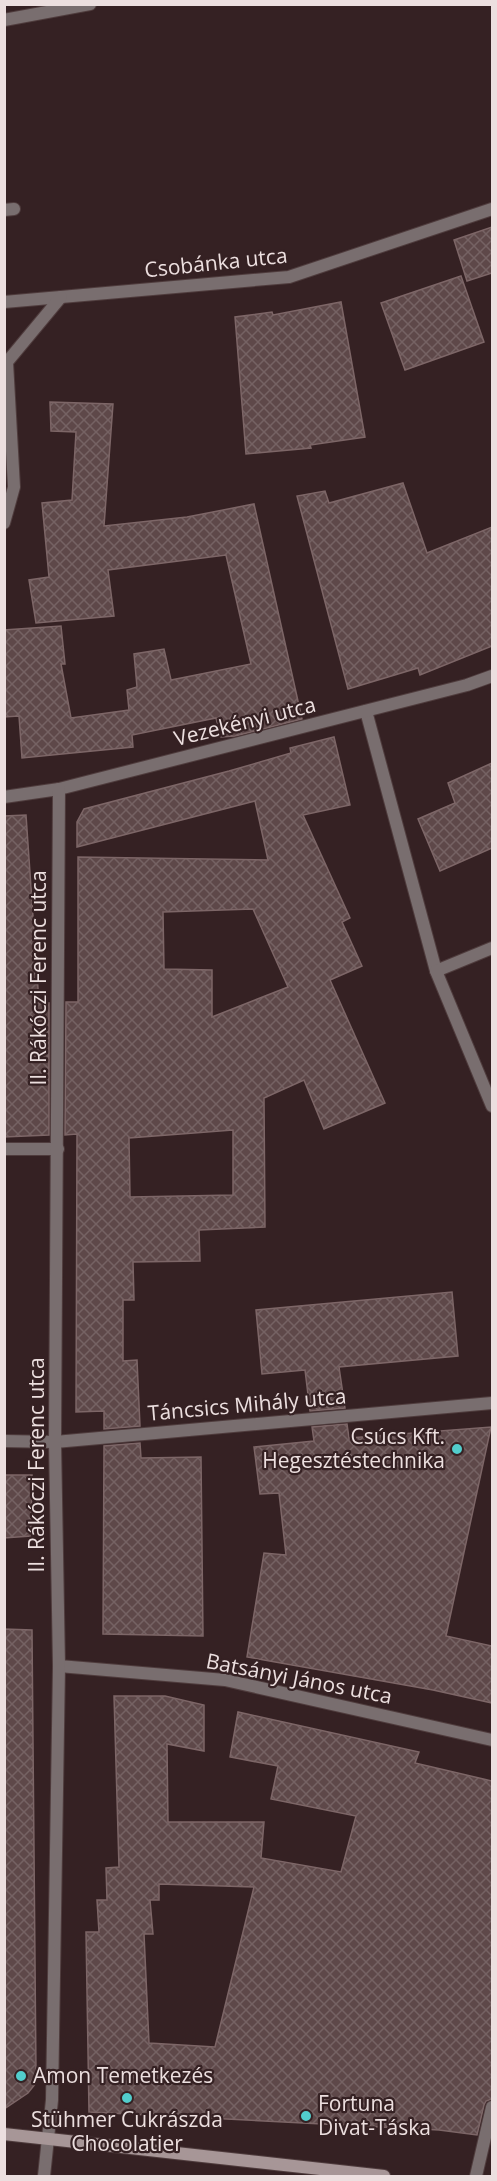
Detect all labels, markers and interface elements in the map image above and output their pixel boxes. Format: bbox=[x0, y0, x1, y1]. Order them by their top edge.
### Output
street label: Csobánka utca bbox=[143, 241, 289, 283]
street label: Vezekényi utca bbox=[171, 690, 319, 752]
street label: II. Rákóczi Ferenc utca bbox=[24, 870, 52, 1086]
street label: II. Rákóczi Ferenc utca bbox=[22, 1357, 50, 1573]
street label: Táncsics Mihály utca bbox=[147, 1381, 347, 1427]
place label: Csúcs Kft. Hegesztéstechnika bbox=[262, 1422, 445, 1474]
marker: Csúcs Kft. Hegesztéstechnika bbox=[450, 1442, 464, 1456]
street label: Batsányi János utca bbox=[204, 1646, 395, 1710]
place label: Amon Temetkezés bbox=[33, 2061, 213, 2089]
marker: Amon Temetkezés bbox=[14, 2069, 28, 2083]
place label: Fortuna Divat-Táska bbox=[318, 2089, 431, 2141]
marker: Stühmer Cukrászda Chocolatier bbox=[120, 2091, 134, 2105]
place label: Stühmer Cukrászda Chocolatier bbox=[31, 2105, 223, 2157]
marker: Fortuna Divat-Táska bbox=[299, 2109, 313, 2123]

